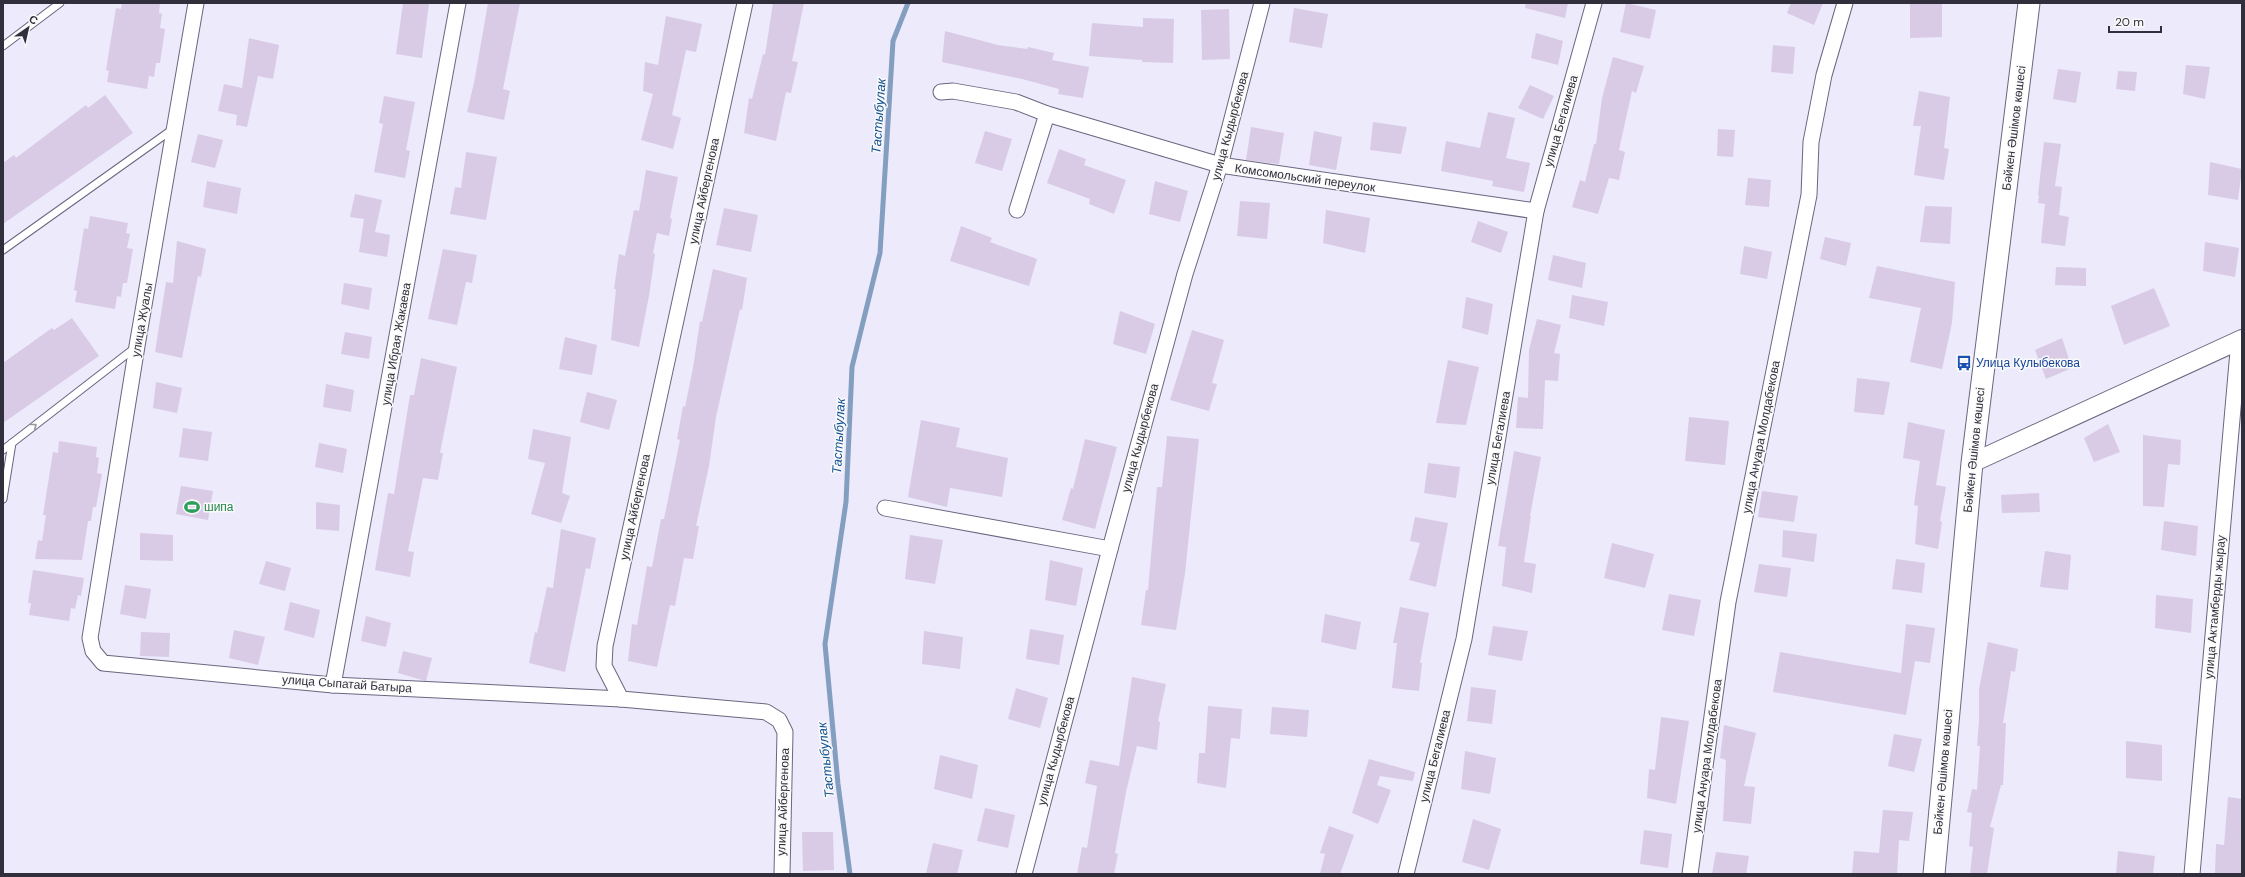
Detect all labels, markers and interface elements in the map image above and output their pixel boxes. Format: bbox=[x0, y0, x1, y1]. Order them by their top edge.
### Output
north arrow bbox=[8, 8, 48, 48]
scale bar bbox=[2109, 8, 2161, 34]
text: С bbox=[26, 12, 41, 28]
text: 20 m bbox=[2115, 14, 2144, 30]
street label: Бәйкен Әшімов көшесі bbox=[1998, 65, 2030, 191]
street label: улица Кыдырбекова bbox=[1208, 69, 1252, 182]
street label: улица Бегалиева bbox=[1540, 73, 1582, 169]
water label: Тастыбулак bbox=[867, 77, 890, 154]
street label: улица Айбергенова bbox=[685, 136, 723, 245]
street label: Комсомольский переулок bbox=[1234, 160, 1377, 196]
street label: улица Ибрая Жакаева bbox=[377, 281, 415, 407]
street label: улица Жуалы bbox=[128, 282, 156, 358]
bus stop icon: Улица Кулыбекова bbox=[1955, 354, 1973, 372]
place label: Улица Кулыбекова bbox=[1976, 355, 2080, 371]
street label: улица Ануара Молдабекова bbox=[1738, 359, 1784, 515]
street label: улица Кыдырбекова bbox=[1118, 381, 1162, 494]
street label: Бәйкен Әшімов көшесі bbox=[1959, 387, 1989, 513]
street label: улица Бегалиева bbox=[1482, 390, 1514, 486]
water label: Тастыбулак bbox=[828, 397, 849, 474]
one-way arrow bbox=[29, 424, 36, 431]
street label: улица Айбергенова bbox=[616, 452, 654, 561]
sports icon: шипа bbox=[183, 498, 201, 516]
place label: шипа bbox=[204, 499, 234, 515]
street label: улица Актамберды жырау bbox=[2201, 534, 2229, 680]
street label: улица Сыпатай Батыра bbox=[282, 671, 413, 697]
street label: улица Ануара Молдабекова bbox=[1688, 678, 1726, 834]
street label: улица Кыдырбекова bbox=[1034, 694, 1078, 807]
street label: улица Бегалиева bbox=[1416, 708, 1454, 804]
street label: Бәйкен Әшімов көшесі bbox=[1930, 709, 1956, 835]
water label: Тастыбулак bbox=[813, 720, 838, 799]
street label: улица Айбергенова bbox=[773, 747, 793, 856]

